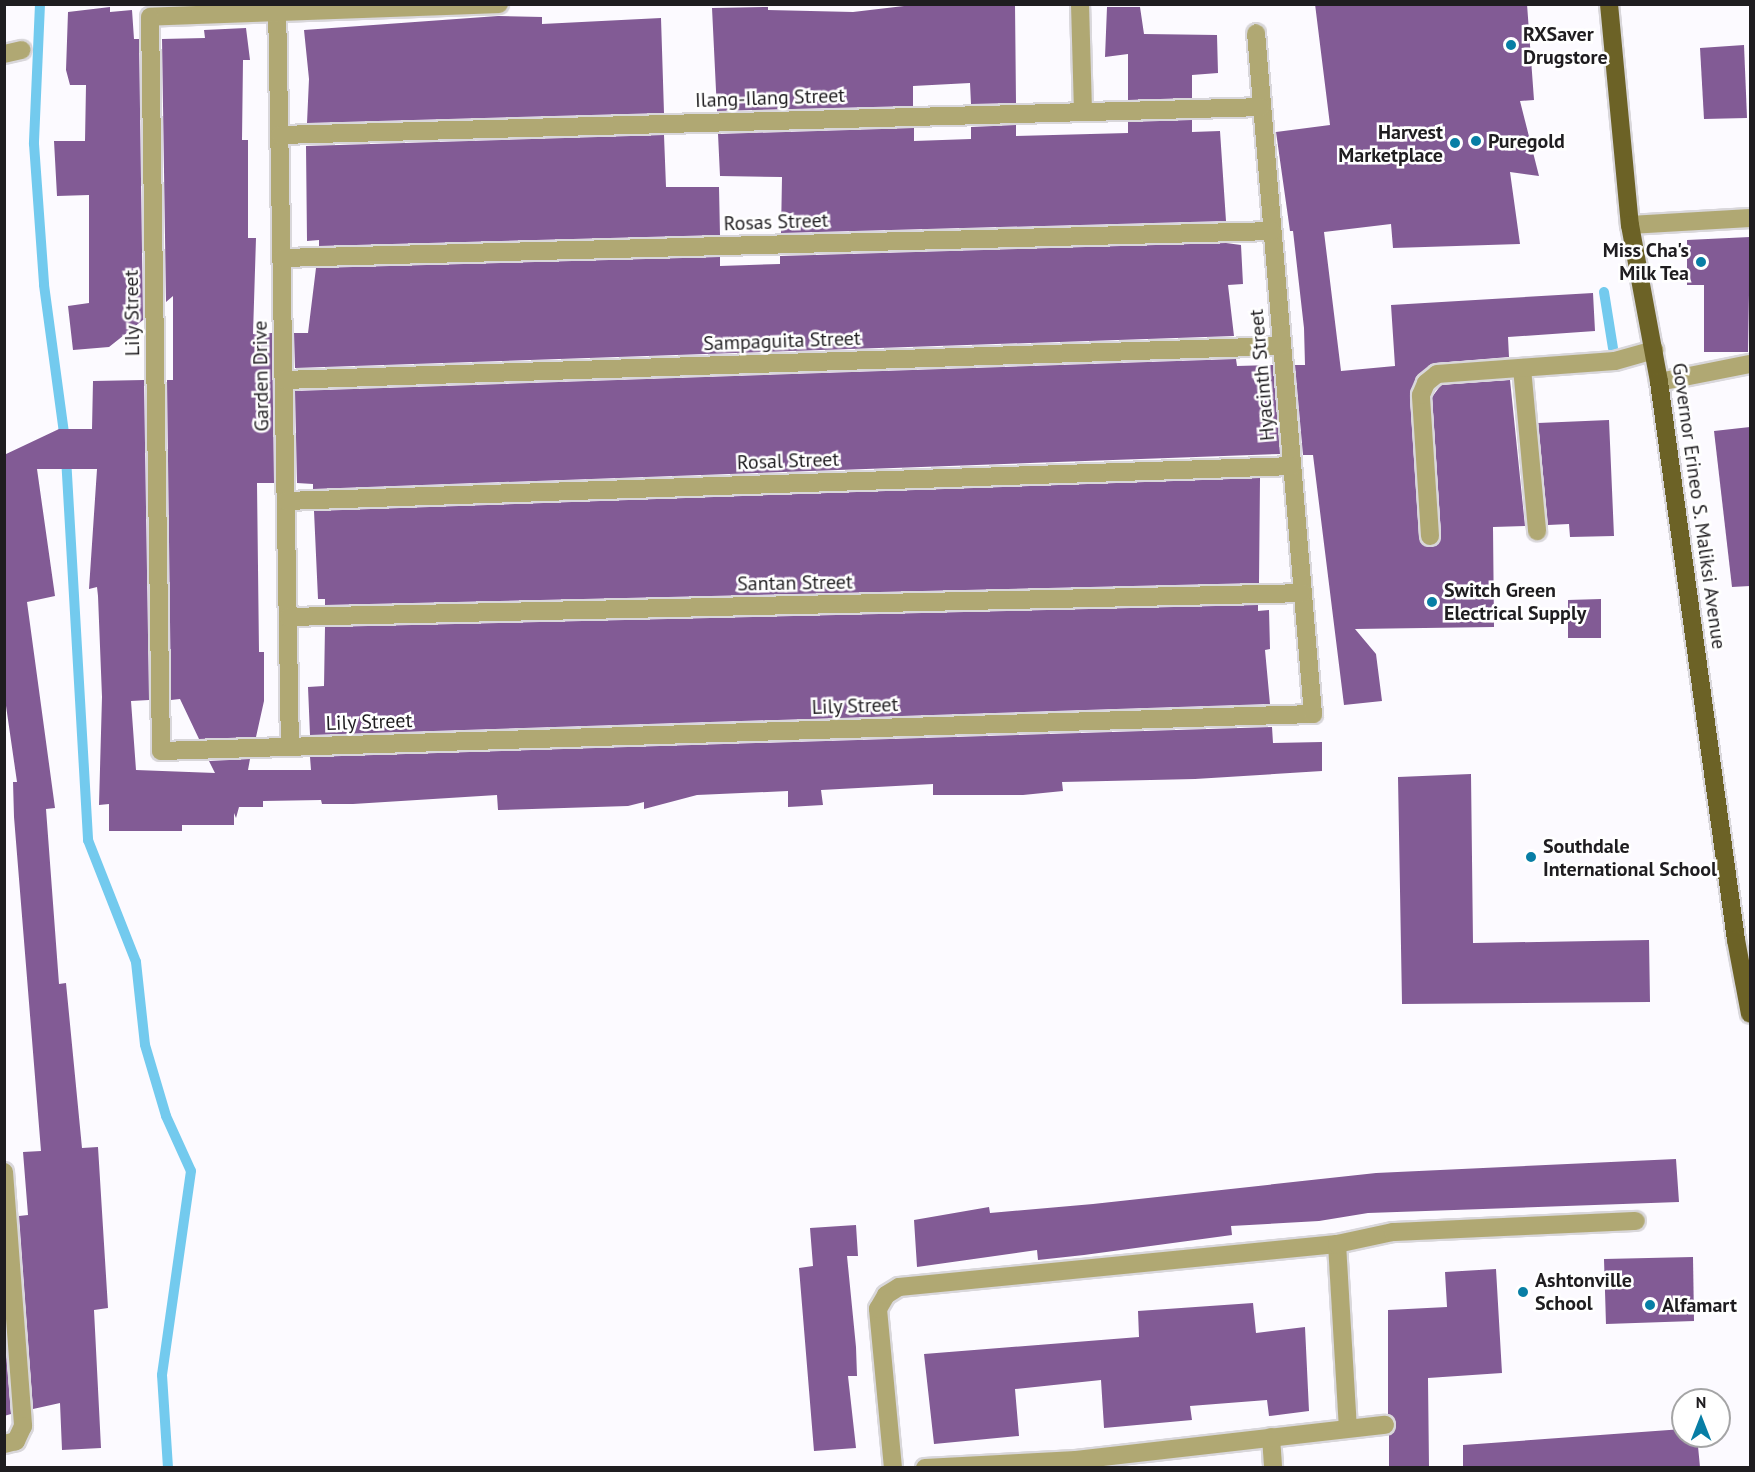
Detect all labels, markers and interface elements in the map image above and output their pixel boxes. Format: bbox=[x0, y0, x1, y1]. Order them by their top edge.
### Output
place label: RXSaver Drugstore bbox=[1523, 22, 1608, 69]
marker: RXSaver Drugstore bbox=[1504, 38, 1518, 52]
street label: Ilang-Ilang Street bbox=[695, 83, 845, 113]
place label: Harvest Marketplace bbox=[1338, 120, 1443, 167]
place label: Puregold bbox=[1488, 129, 1565, 153]
marker: Puregold bbox=[1469, 134, 1483, 148]
marker: Harvest Marketplace bbox=[1448, 136, 1462, 150]
street label: Rosas Street bbox=[723, 208, 829, 236]
place label: Miss Cha's Milk Tea bbox=[1602, 238, 1689, 285]
marker: Miss Cha's Milk Tea bbox=[1694, 255, 1708, 269]
street label: Lily Street bbox=[119, 269, 145, 357]
street label: Hyacinth Street bbox=[1244, 308, 1280, 442]
street label: Garden Drive bbox=[248, 320, 274, 432]
street label: Sampaguita Street bbox=[703, 326, 861, 356]
street label: Governor Erineo S. Maliksi Avenue bbox=[1667, 360, 1731, 652]
street label: Rosal Street bbox=[736, 447, 840, 475]
street label: Santan Street bbox=[737, 570, 853, 596]
place label: Switch Green Electrical Supply bbox=[1444, 578, 1586, 625]
marker: Switch Green Electrical Supply bbox=[1425, 595, 1439, 609]
street label: Lily Street bbox=[811, 692, 899, 720]
street label: Lily Street bbox=[325, 708, 413, 736]
place label: Southdale International School bbox=[1543, 834, 1717, 881]
marker: Southdale International School bbox=[1524, 850, 1538, 864]
place label: Ashtonville School bbox=[1535, 1268, 1632, 1315]
marker: Ashtonville School bbox=[1516, 1285, 1530, 1299]
place label: Alfamart bbox=[1662, 1293, 1737, 1317]
marker: Alfamart bbox=[1643, 1298, 1657, 1312]
north arrow bbox=[1671, 1388, 1731, 1448]
text: N bbox=[1696, 1392, 1706, 1412]

